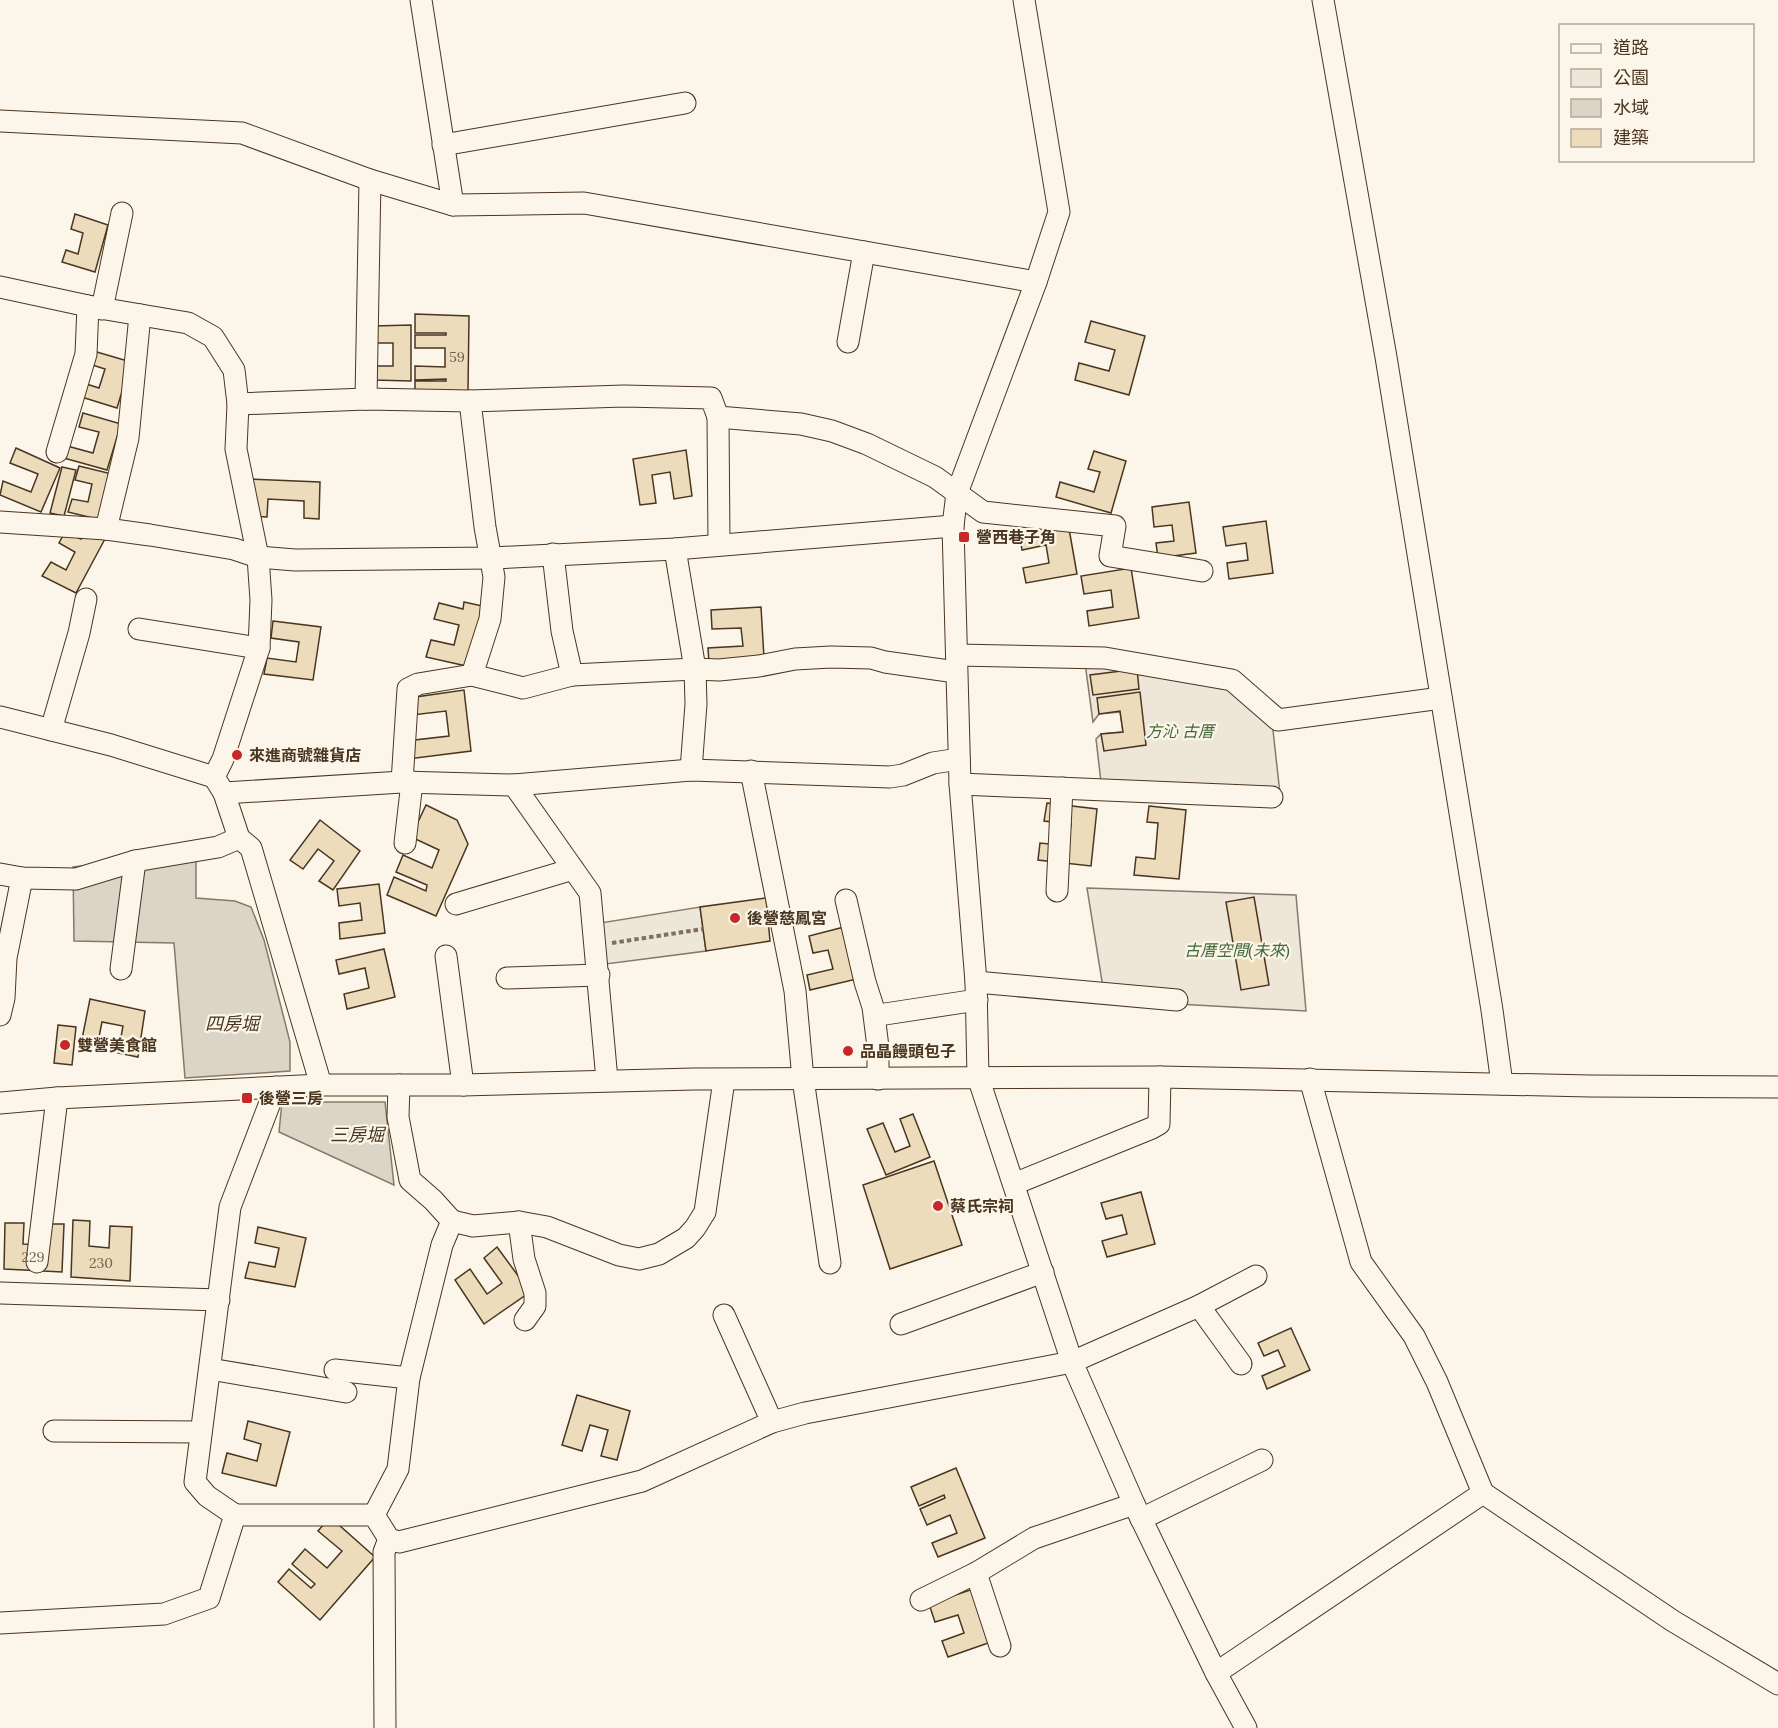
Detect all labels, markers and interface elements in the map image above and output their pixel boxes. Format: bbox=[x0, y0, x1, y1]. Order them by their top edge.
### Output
legend bbox=[1559, 24, 1754, 162]
text: 道路 bbox=[1613, 36, 1649, 59]
text: 公園 bbox=[1613, 66, 1649, 89]
text: 水域 bbox=[1613, 96, 1649, 119]
text: 建築 bbox=[1613, 126, 1649, 149]
house number: 59 bbox=[449, 348, 465, 366]
place label: 營西巷子角 bbox=[976, 527, 1056, 547]
marker: 營西巷子角 bbox=[957, 530, 971, 544]
park label: 方沁 古厝 bbox=[1146, 721, 1217, 741]
place label: 來進商號雜貨店 bbox=[249, 745, 361, 765]
marker: 來進商號雜貨店 bbox=[230, 748, 244, 762]
place label: 後營慈鳳宮 bbox=[747, 908, 827, 928]
marker: 後營慈鳳宮 bbox=[728, 911, 742, 925]
park label: 古厝空間(未來) bbox=[1184, 940, 1290, 961]
water label: 四房堀 bbox=[205, 1012, 262, 1035]
place label: 雙營美食館 bbox=[77, 1035, 157, 1055]
marker: 雙營美食館 bbox=[58, 1038, 72, 1052]
place label: 品晶饅頭包子 bbox=[860, 1041, 956, 1061]
marker: 品晶饅頭包子 bbox=[841, 1044, 855, 1058]
place label: 後營三房 bbox=[259, 1088, 323, 1108]
marker: 後營三房 bbox=[240, 1091, 254, 1105]
water label: 三房堀 bbox=[330, 1123, 387, 1146]
place label: 蔡氏宗祠 bbox=[950, 1196, 1014, 1216]
marker: 蔡氏宗祠 bbox=[931, 1199, 945, 1213]
house number: 229 bbox=[21, 1248, 45, 1266]
house number: 230 bbox=[89, 1254, 113, 1272]

